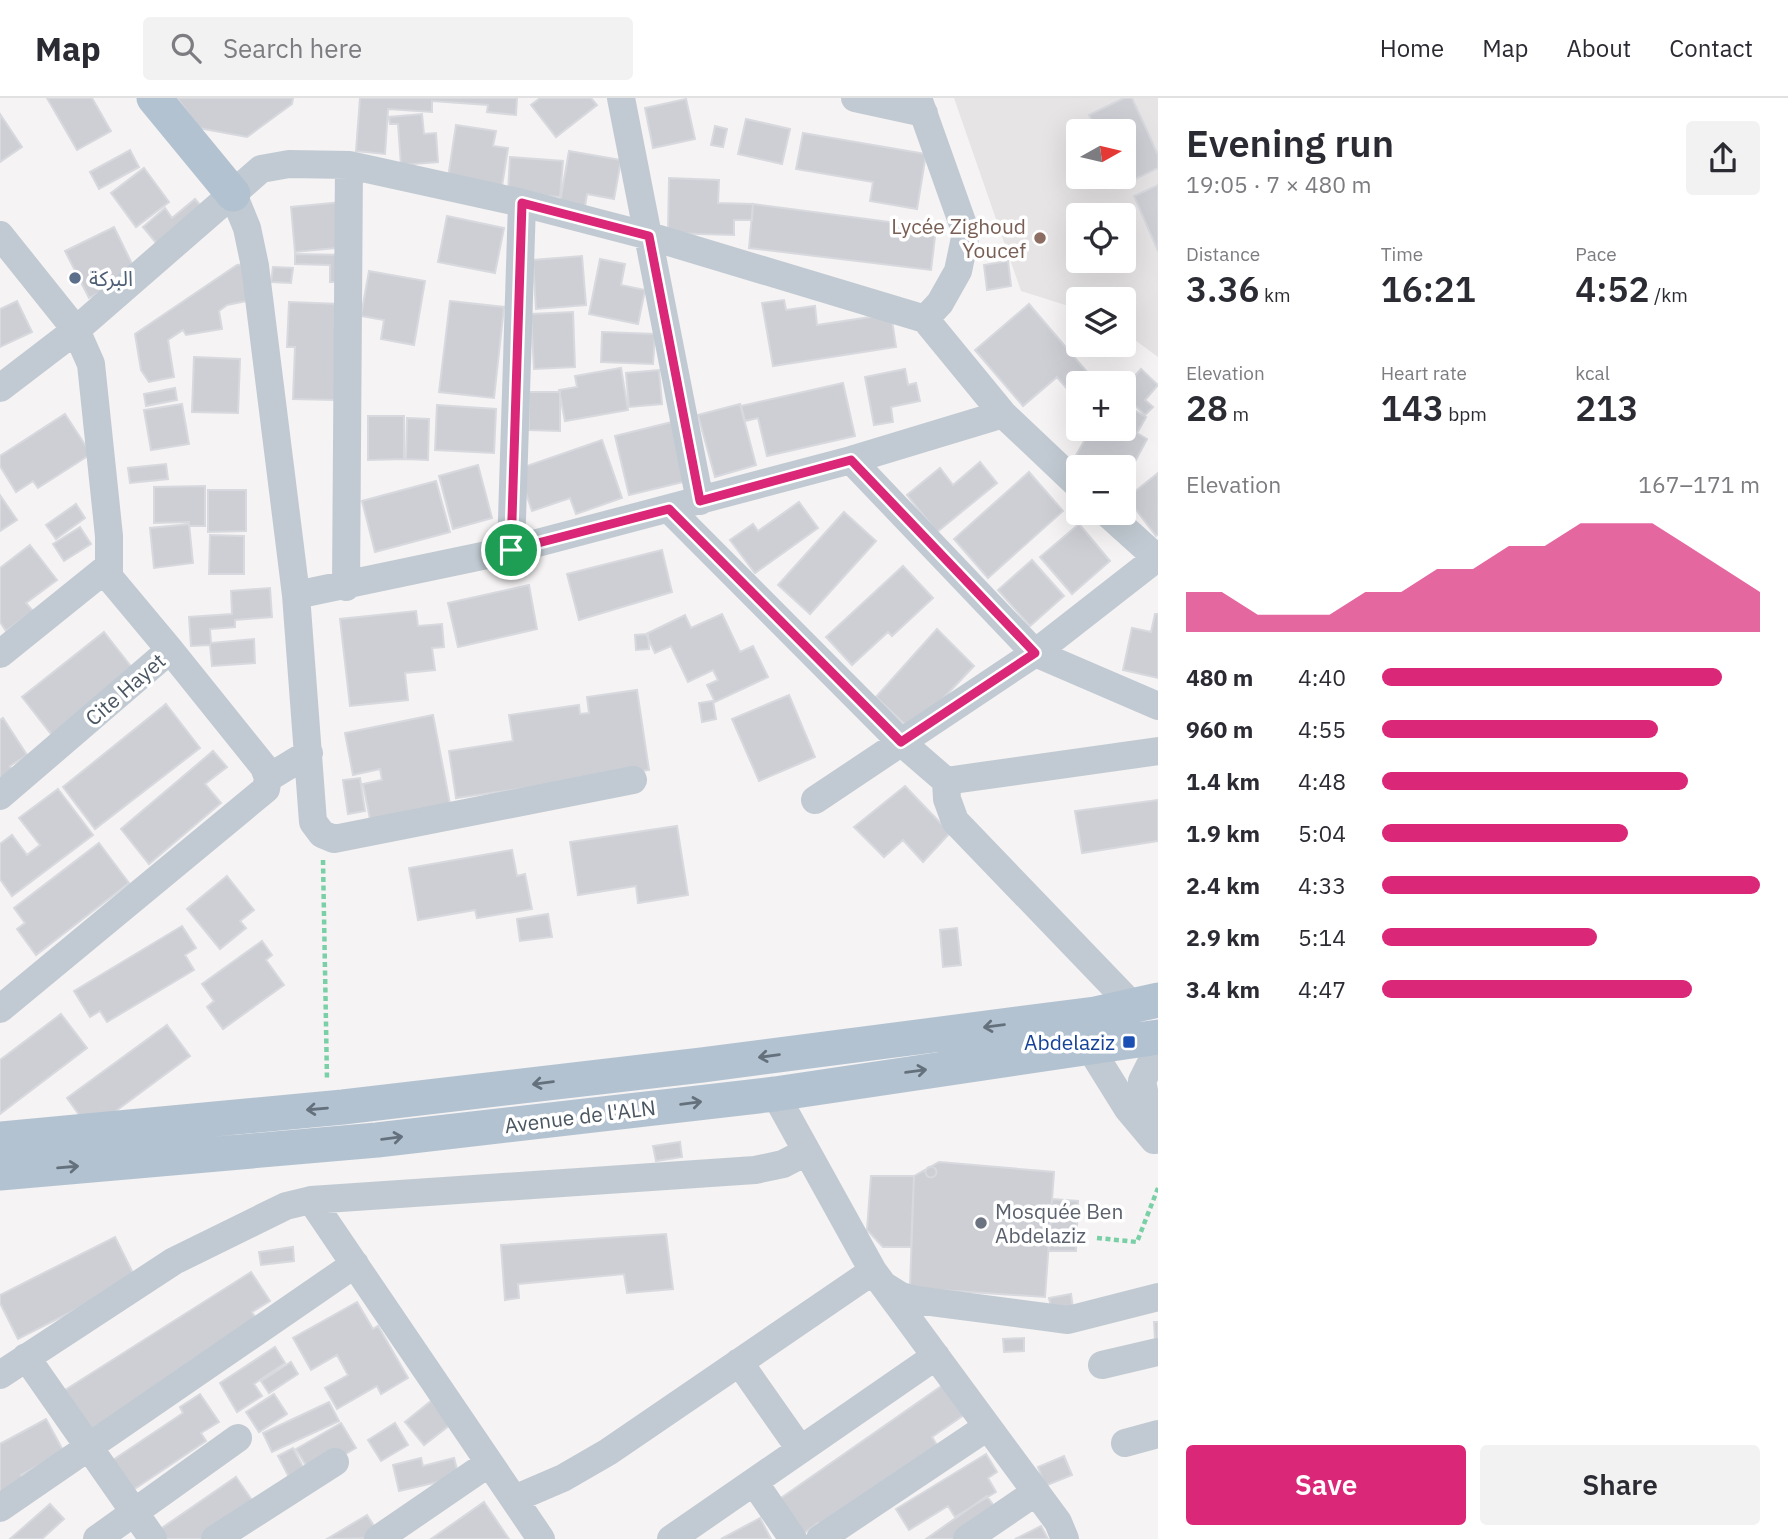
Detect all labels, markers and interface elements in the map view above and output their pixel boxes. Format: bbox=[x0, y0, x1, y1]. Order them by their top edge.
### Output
search box bbox=[143, 17, 633, 80]
text: Map bbox=[35, 27, 101, 70]
icon: search bbox=[167, 29, 205, 67]
text: Search here bbox=[223, 31, 362, 65]
text: Home bbox=[1380, 32, 1444, 64]
text: Map bbox=[1482, 32, 1528, 64]
text: About bbox=[1566, 32, 1631, 64]
text: Contact bbox=[1669, 32, 1753, 64]
text: Evening run bbox=[1186, 118, 1394, 167]
north arrow bbox=[1066, 119, 1136, 189]
map controls bbox=[1066, 119, 1136, 525]
button: share bbox=[1686, 121, 1760, 195]
text: 19:05 · 7 × 480 m bbox=[1186, 169, 1372, 199]
button: locate bbox=[1066, 203, 1136, 273]
place label: Lycée Zighoud Youcef bbox=[891, 212, 1026, 264]
marker: Lycée Zighoud Youcef bbox=[1032, 230, 1048, 246]
text: Distance bbox=[1186, 242, 1260, 266]
text: Time bbox=[1381, 242, 1423, 266]
text: Pace bbox=[1575, 242, 1617, 266]
place label: البركة bbox=[89, 264, 133, 292]
text: 3.36 bbox=[1186, 266, 1259, 312]
text: 16:21 bbox=[1381, 266, 1476, 312]
text: 4:52 bbox=[1575, 266, 1650, 312]
marker: البركة bbox=[67, 270, 83, 286]
text: km bbox=[1259, 283, 1291, 307]
text: /km bbox=[1650, 283, 1688, 307]
button: layers bbox=[1066, 287, 1136, 357]
text: Elevation bbox=[1186, 361, 1265, 385]
text: Heart rate bbox=[1381, 361, 1467, 385]
text: kcal bbox=[1575, 361, 1610, 385]
button: + bbox=[1066, 371, 1136, 441]
text: 28 bbox=[1186, 385, 1228, 431]
text: 143 bbox=[1381, 385, 1444, 431]
text: 213 bbox=[1575, 385, 1638, 431]
text: m bbox=[1228, 402, 1249, 426]
text: bpm bbox=[1444, 402, 1487, 426]
button: − bbox=[1066, 455, 1136, 525]
text: Elevation bbox=[1186, 469, 1281, 499]
text: 167–171 m bbox=[1638, 469, 1760, 499]
pin bbox=[481, 520, 541, 580]
icon: arrive bbox=[492, 531, 530, 569]
street label: Cite Hayet bbox=[79, 647, 171, 731]
text: 480 m bbox=[1186, 662, 1253, 692]
text: 4:40 bbox=[1298, 662, 1346, 692]
text: 960 m bbox=[1186, 714, 1253, 744]
text: 4:55 bbox=[1298, 714, 1346, 744]
text: 1.4 km bbox=[1186, 766, 1260, 796]
text: 4:48 bbox=[1298, 766, 1346, 796]
text: 1.9 km bbox=[1186, 818, 1260, 848]
text: 5:04 bbox=[1298, 818, 1346, 848]
text: 2.4 km bbox=[1186, 870, 1260, 900]
text: 4:33 bbox=[1298, 870, 1346, 900]
text: 2.9 km bbox=[1186, 922, 1260, 952]
text: 5:14 bbox=[1298, 922, 1346, 952]
text: 3.4 km bbox=[1186, 974, 1260, 1004]
text: 4:47 bbox=[1298, 974, 1346, 1004]
one-way arrow bbox=[983, 1020, 1006, 1033]
place label: Abdelaziz bbox=[1024, 1028, 1115, 1056]
marker: Abdelaziz bbox=[1121, 1034, 1137, 1050]
one-way arrow bbox=[758, 1049, 780, 1062]
one-way arrow bbox=[905, 1065, 927, 1078]
one-way arrow bbox=[532, 1077, 555, 1090]
street label: Avenue de l'ALN bbox=[503, 1093, 657, 1139]
one-way arrow bbox=[679, 1097, 702, 1110]
one-way arrow bbox=[306, 1103, 329, 1116]
one-way arrow bbox=[380, 1132, 403, 1145]
one-way arrow bbox=[56, 1160, 79, 1173]
place label: Mosquée Ben Abdelaziz bbox=[995, 1197, 1123, 1249]
marker: Mosquée Ben Abdelaziz bbox=[973, 1215, 989, 1231]
button: Save bbox=[1186, 1445, 1466, 1525]
button: Share bbox=[1480, 1445, 1760, 1525]

